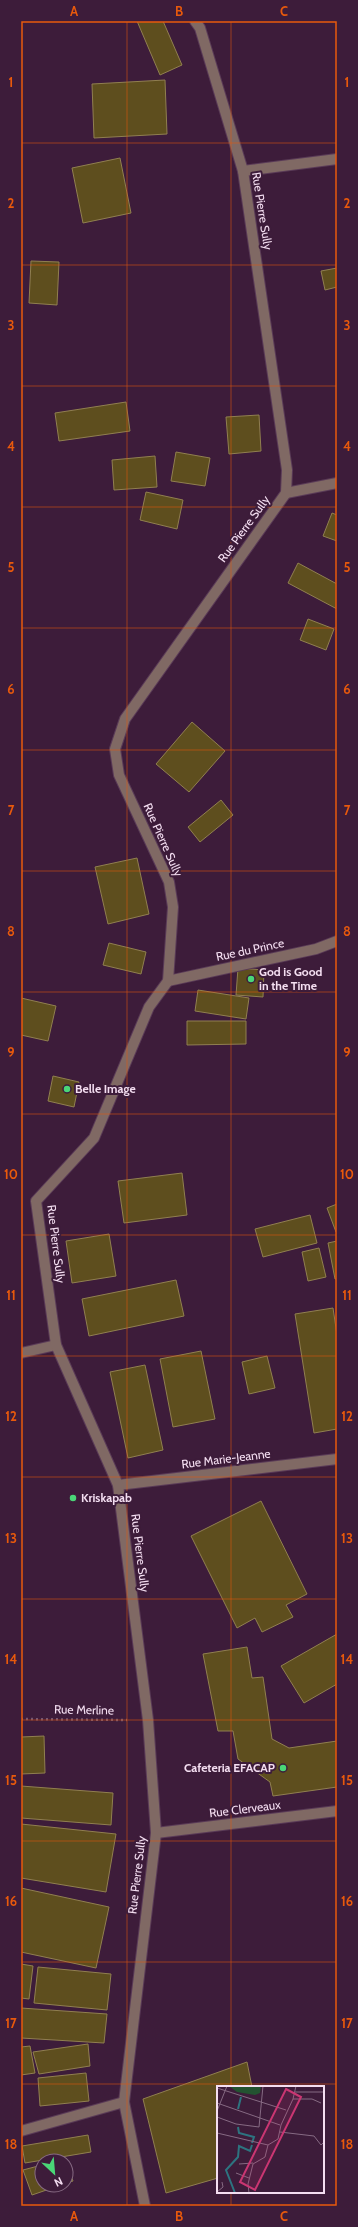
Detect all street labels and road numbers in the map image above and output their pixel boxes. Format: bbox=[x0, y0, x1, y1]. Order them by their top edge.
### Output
street label: Rue Pierre Sully bbox=[249, 171, 276, 251]
street label: Rue Pierre Sully bbox=[214, 492, 273, 565]
street label: Rue Pierre Sully bbox=[141, 801, 186, 879]
street label: Rue du Prince bbox=[214, 935, 285, 964]
street label: Rue Pierre Sully bbox=[44, 1204, 69, 1284]
street label: Rue Marie-Jeanne bbox=[181, 1446, 271, 1471]
street label: Rue Pierre Sully bbox=[128, 1513, 153, 1593]
street label: Rue Merline bbox=[54, 1701, 114, 1718]
street label: Rue Clerveaux bbox=[208, 1797, 282, 1820]
street label: Rue Pierre Sully bbox=[124, 1835, 149, 1915]

